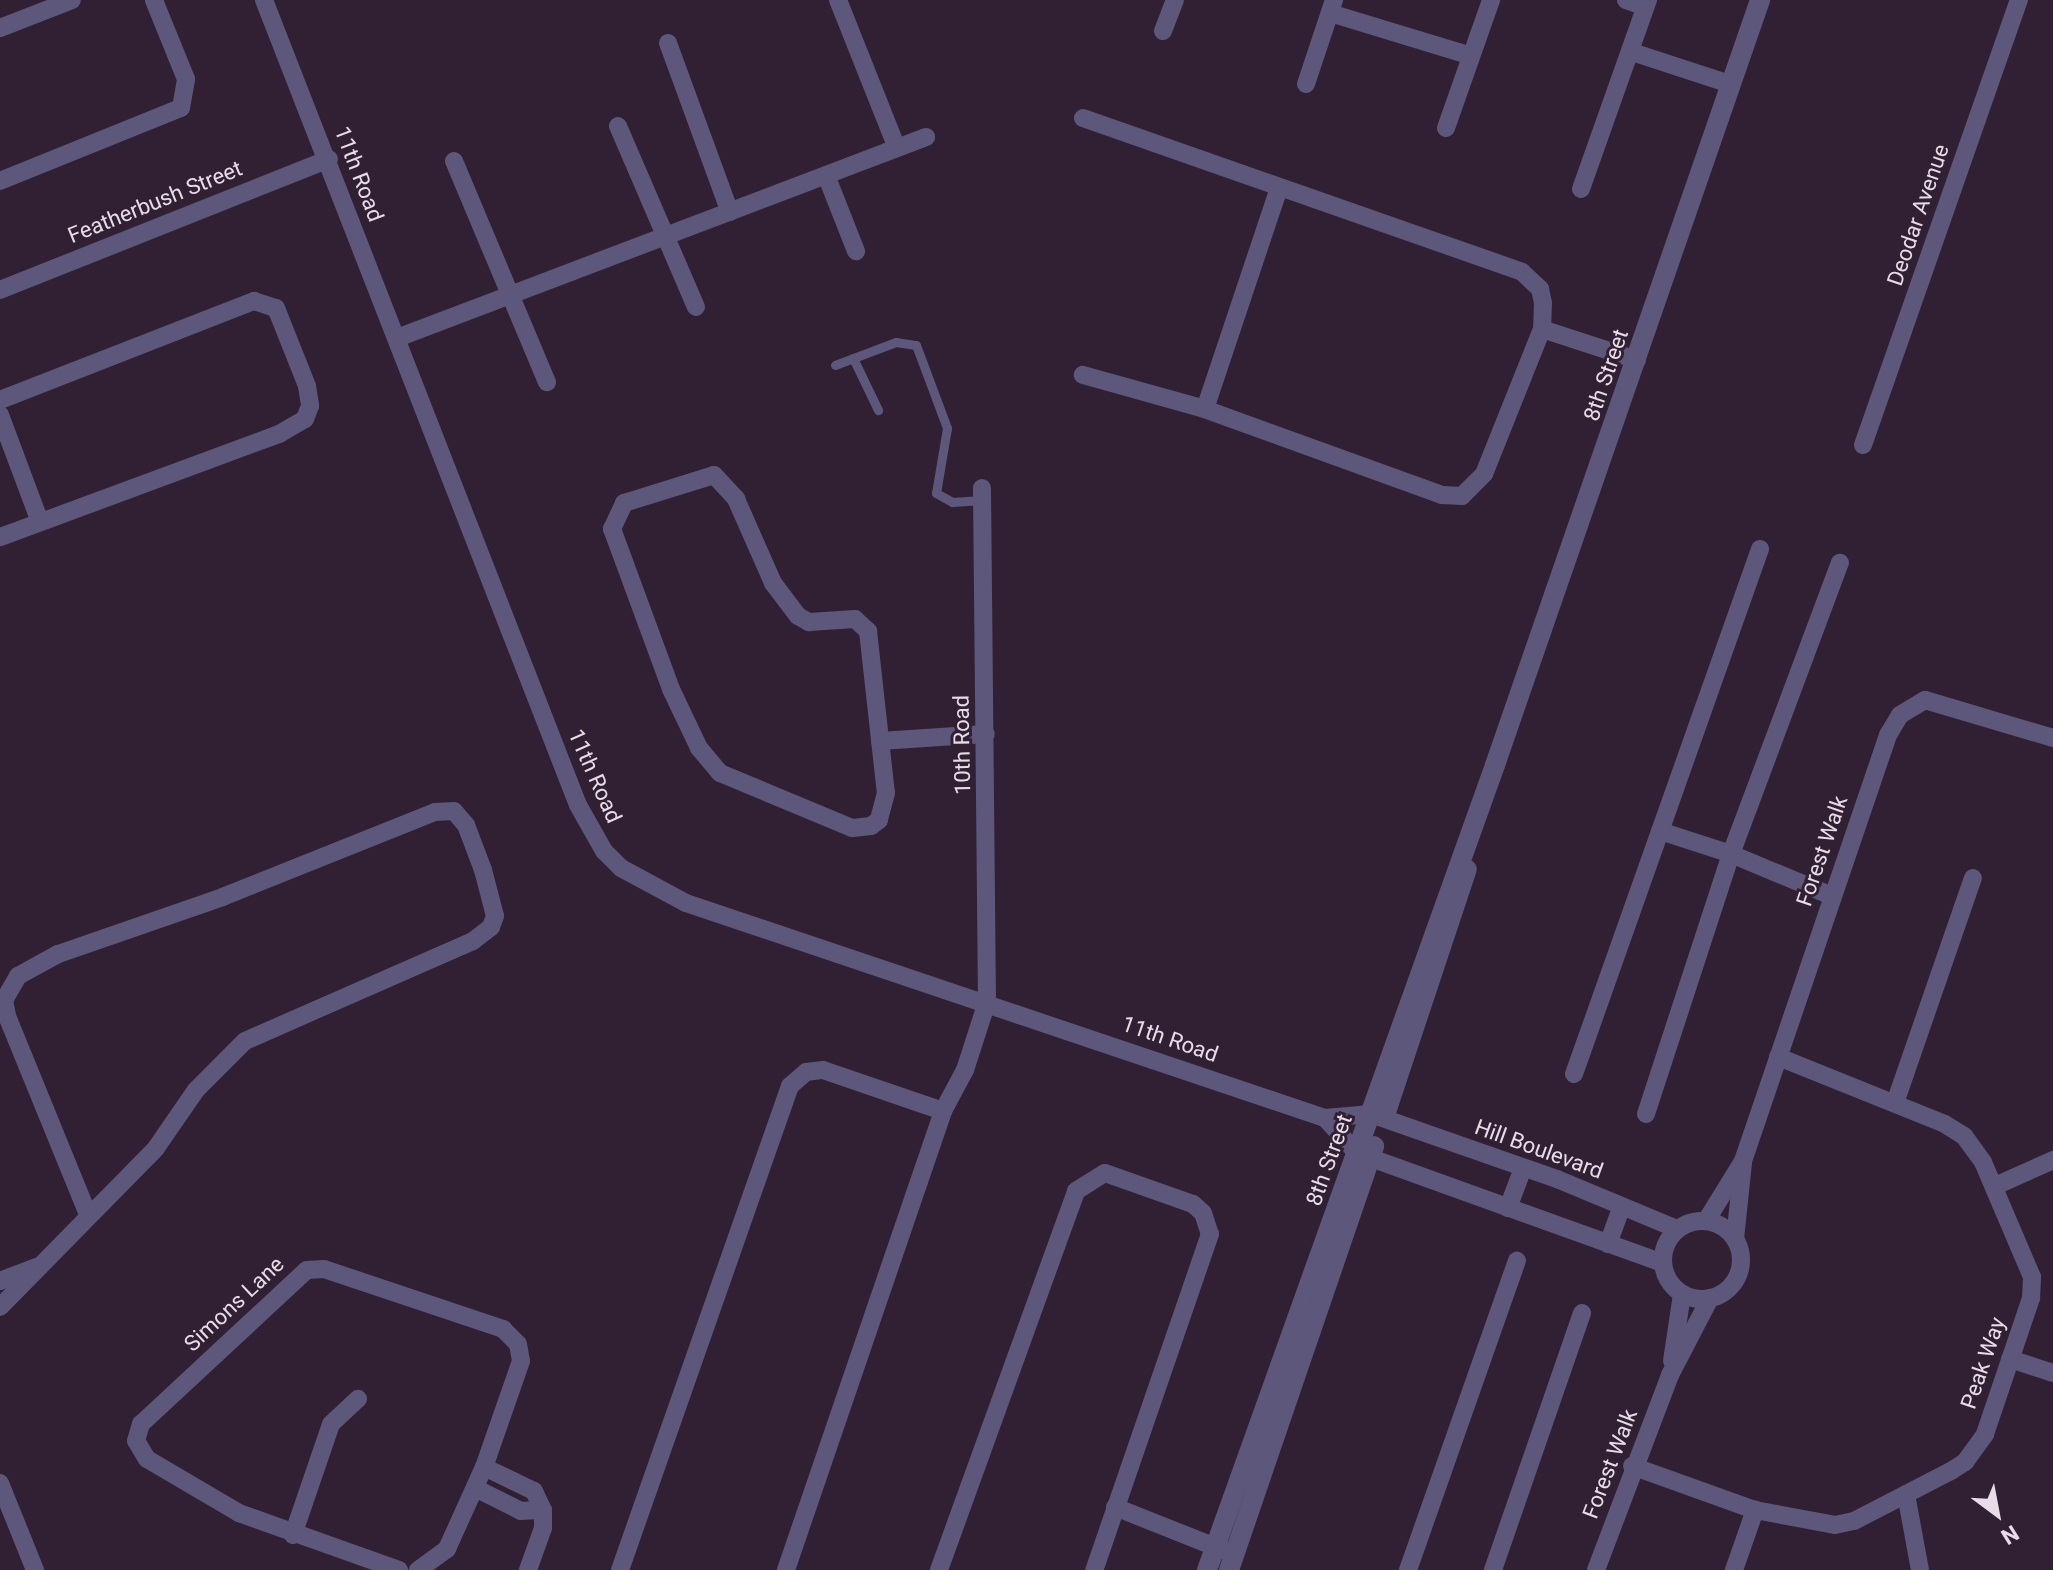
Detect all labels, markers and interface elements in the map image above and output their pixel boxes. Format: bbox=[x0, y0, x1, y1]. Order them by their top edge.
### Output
street label: 11th Road bbox=[329, 123, 389, 225]
street label: Deodar Avenue bbox=[1881, 141, 1955, 289]
street label: Featherbush Street bbox=[64, 155, 246, 249]
street label: 8th Street bbox=[1578, 326, 1634, 424]
street label: 10th Road bbox=[948, 695, 976, 795]
street label: 11th Road bbox=[563, 725, 627, 827]
street label: Forest Walk bbox=[1791, 792, 1853, 910]
street label: 11th Road bbox=[1118, 1010, 1222, 1068]
street label: 8th Street bbox=[1300, 1111, 1358, 1209]
street label: Hill Boulevard bbox=[1471, 1114, 1607, 1184]
street label: Simons Lane bbox=[179, 1251, 289, 1357]
street label: Peak Way bbox=[1955, 1314, 2011, 1412]
street label: Forest Walk bbox=[1577, 1406, 1643, 1522]
north arrow bbox=[1957, 1474, 2037, 1554]
text: N bbox=[1997, 1520, 2023, 1549]

